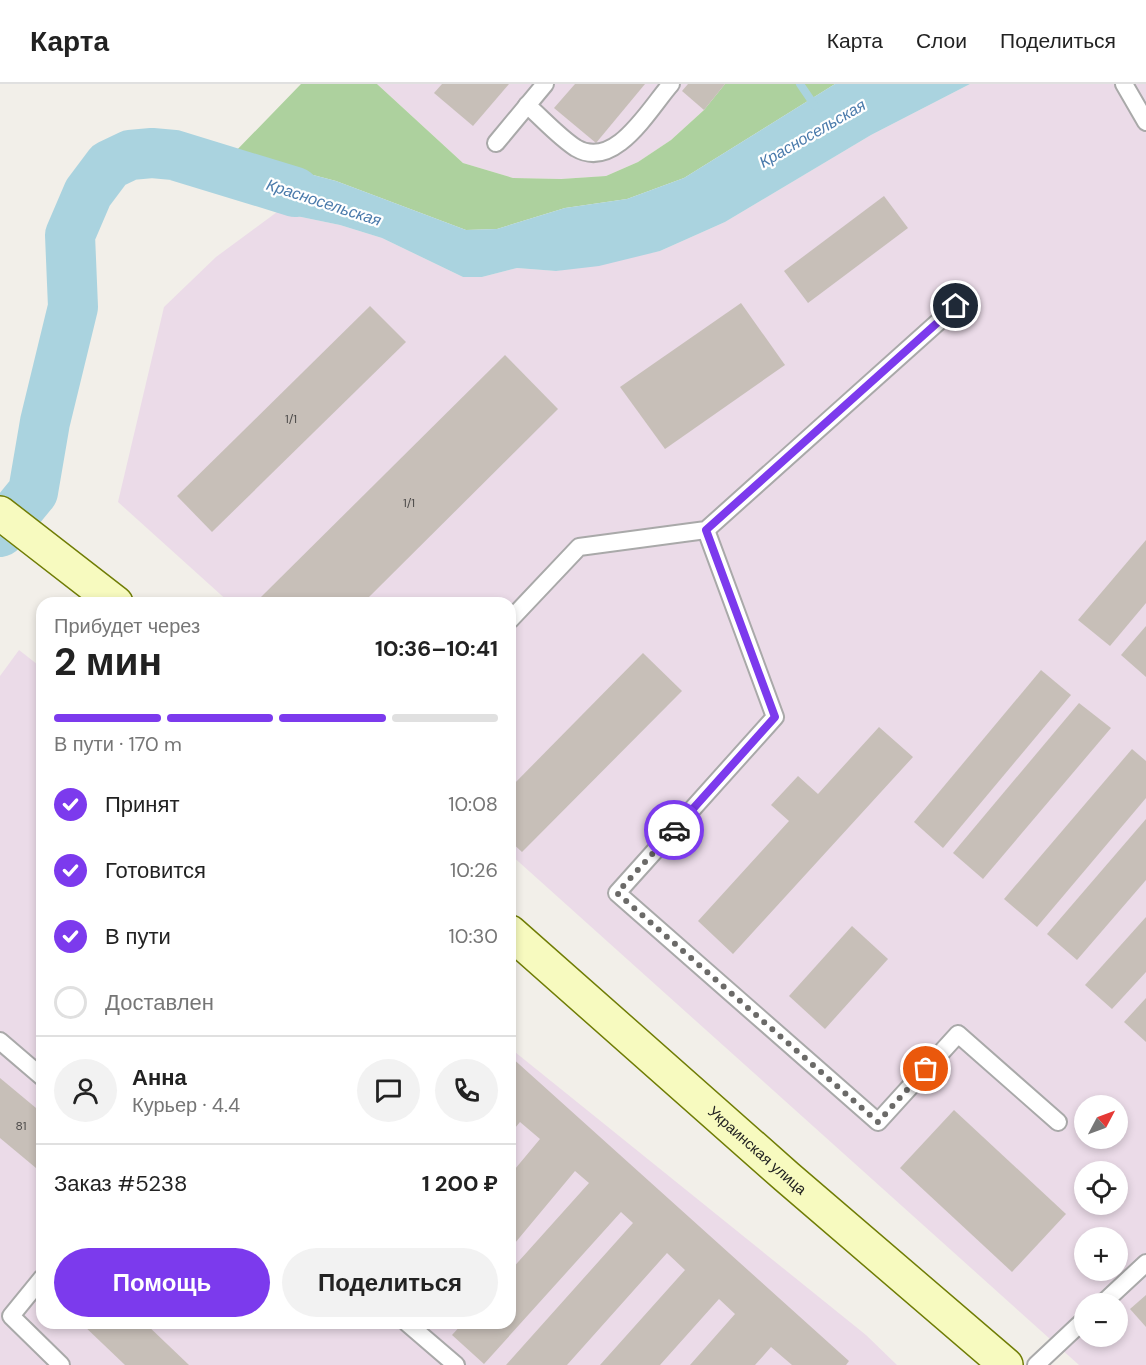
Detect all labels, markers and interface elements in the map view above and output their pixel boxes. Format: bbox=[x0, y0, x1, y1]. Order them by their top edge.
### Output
text: Карта bbox=[30, 23, 109, 60]
text: Карта bbox=[827, 27, 883, 55]
text: Слои bbox=[916, 27, 967, 55]
text: Поделиться bbox=[1000, 27, 1116, 55]
water label: Красносельская bbox=[755, 94, 870, 172]
water label: Красносельская bbox=[264, 174, 384, 231]
pin bbox=[930, 280, 981, 331]
icon: home bbox=[939, 289, 972, 322]
house number: 1/1 bbox=[285, 411, 297, 427]
house number: 1/1 bbox=[403, 495, 415, 511]
text: Прибудет через bbox=[54, 613, 200, 639]
text: 10:36–10:41 bbox=[375, 634, 498, 663]
text: 2 мин bbox=[54, 636, 162, 687]
text: В пути · 170 m bbox=[54, 731, 182, 757]
icon: check bbox=[54, 788, 87, 821]
text: Принят bbox=[105, 790, 179, 819]
text: 10:08 bbox=[448, 791, 498, 817]
courier bbox=[644, 800, 704, 860]
icon: car bbox=[658, 814, 691, 847]
icon: check bbox=[54, 854, 87, 887]
text: Готовится bbox=[105, 856, 206, 885]
text: 10:26 bbox=[450, 857, 498, 883]
icon: check bbox=[54, 920, 87, 953]
text: В пути bbox=[105, 922, 171, 951]
text: 10:30 bbox=[449, 923, 498, 949]
text: Доставлен bbox=[105, 988, 214, 1017]
pin bbox=[900, 1043, 951, 1094]
icon: bag bbox=[909, 1052, 942, 1085]
button: person bbox=[54, 1059, 117, 1122]
button: chat bbox=[357, 1059, 420, 1122]
button: phone bbox=[435, 1059, 498, 1122]
text: Анна bbox=[132, 1063, 187, 1092]
text: Курьер · 4.4 bbox=[132, 1092, 240, 1118]
north arrow bbox=[1074, 1095, 1128, 1149]
map controls bbox=[1074, 1095, 1128, 1347]
street label: Украинская улица bbox=[704, 1102, 811, 1200]
house number: 81 bbox=[16, 1118, 26, 1134]
button: locate bbox=[1074, 1161, 1128, 1215]
text: Заказ #5238 bbox=[54, 1169, 187, 1198]
text: 1 200 ₽ bbox=[422, 1169, 498, 1198]
button: + bbox=[1074, 1227, 1128, 1281]
button: Помощь bbox=[54, 1248, 270, 1317]
button: Поделиться bbox=[282, 1248, 498, 1317]
button: − bbox=[1074, 1293, 1128, 1347]

